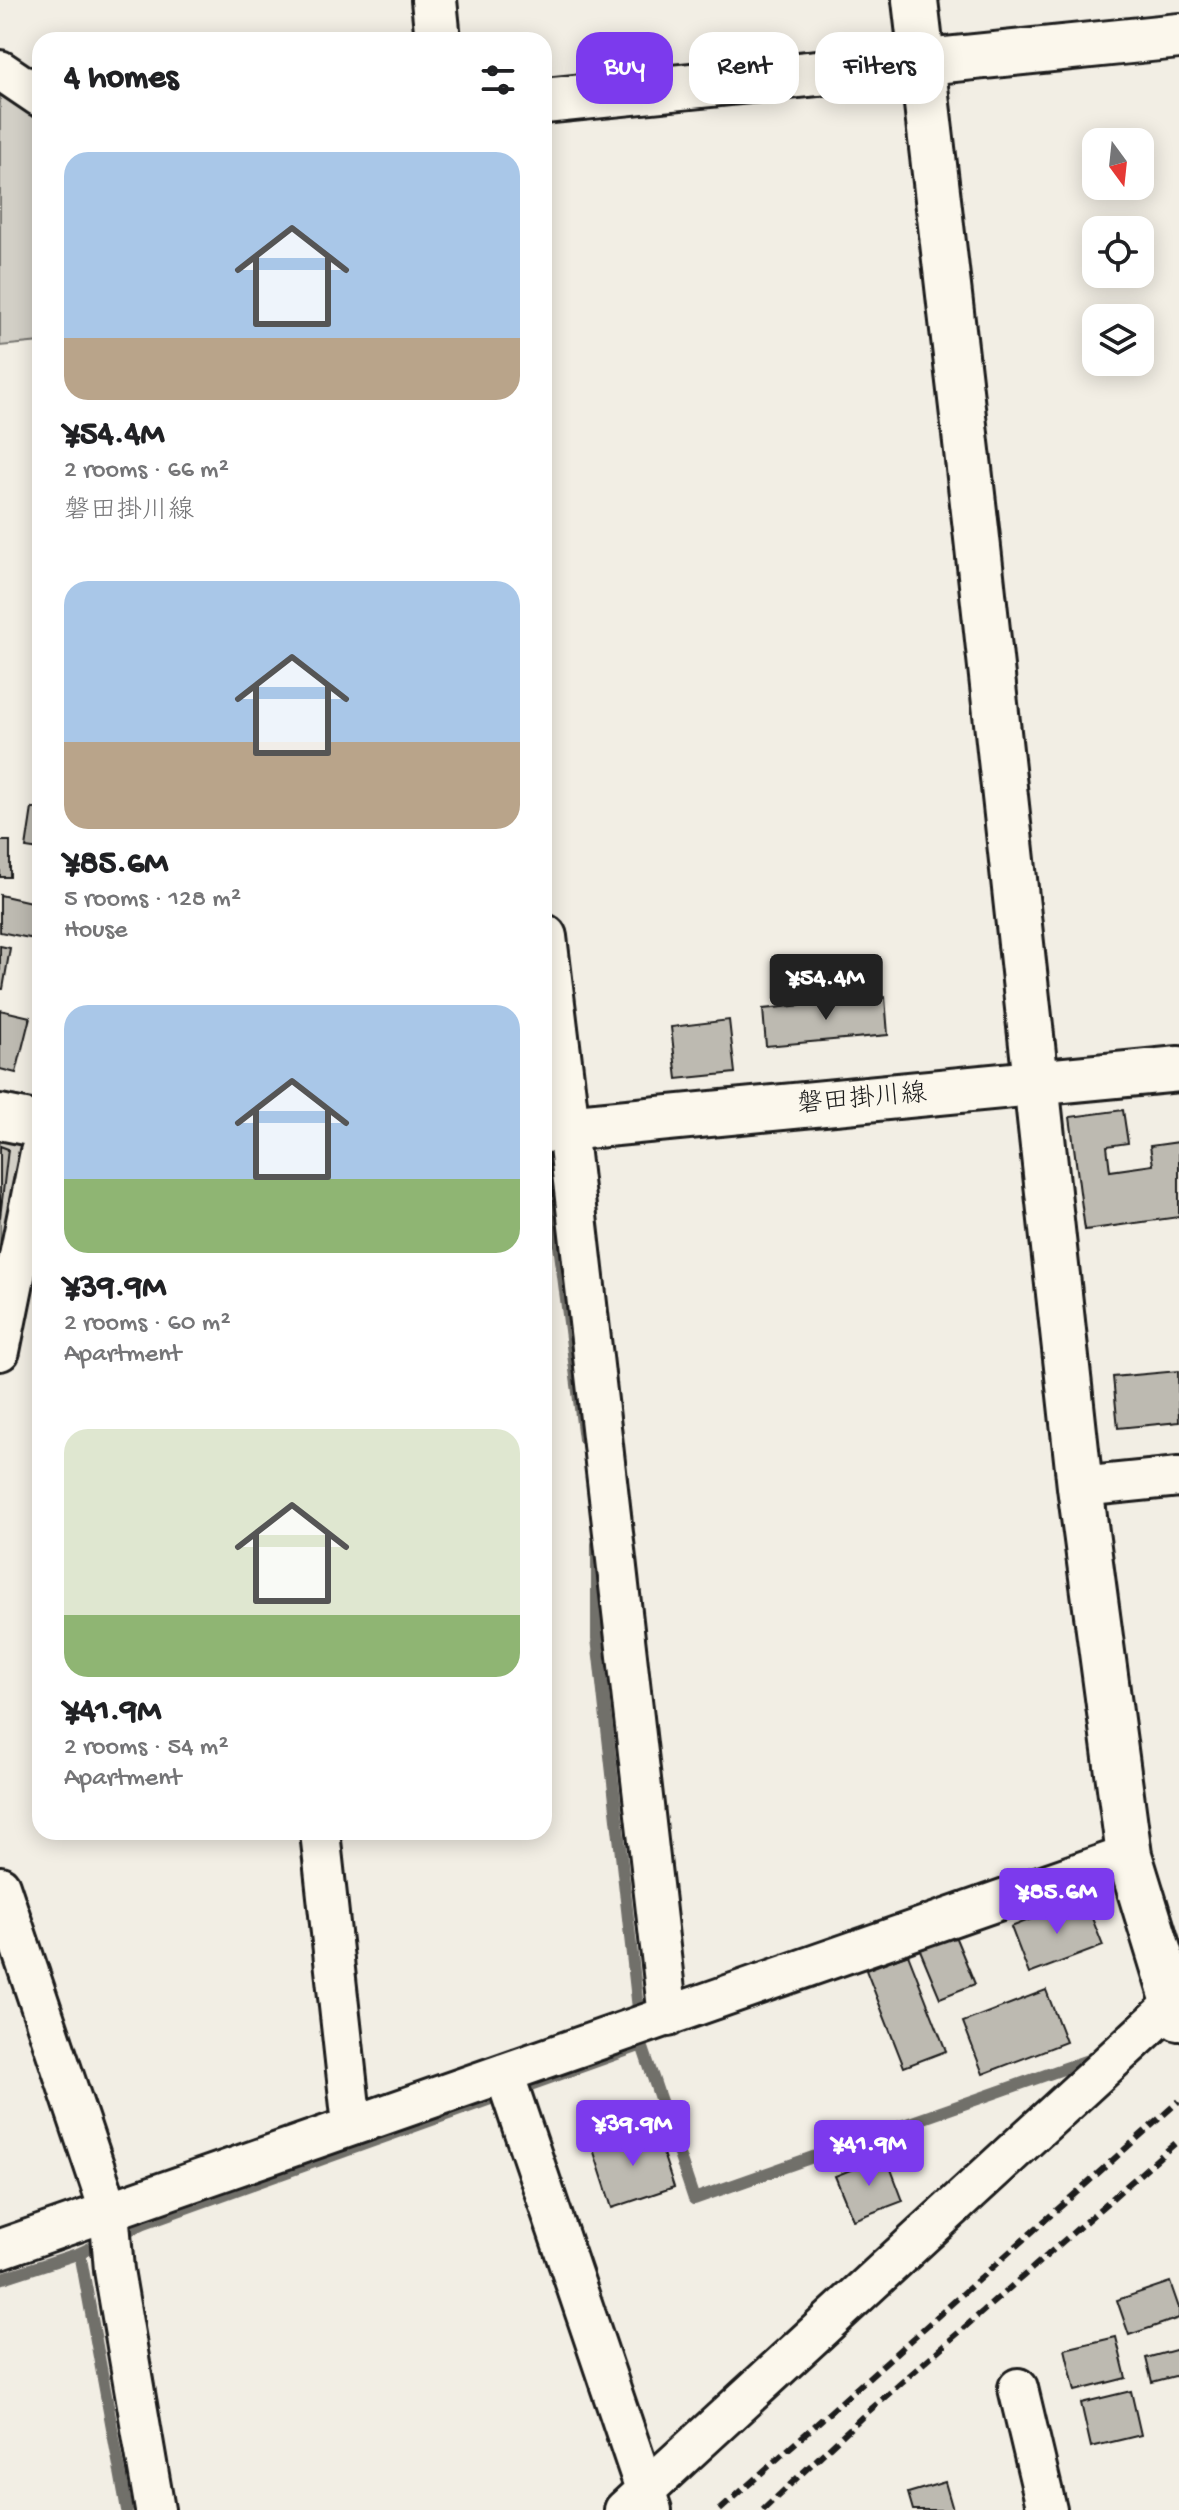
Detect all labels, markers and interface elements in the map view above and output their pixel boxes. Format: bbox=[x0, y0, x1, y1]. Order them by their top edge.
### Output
chip: Buy bbox=[576, 32, 673, 104]
chip: Rent bbox=[689, 32, 799, 104]
chip: Filters bbox=[815, 32, 944, 104]
icon: filters bbox=[476, 58, 520, 102]
text: 4 homes bbox=[64, 60, 178, 100]
north arrow bbox=[1082, 128, 1154, 200]
map controls bbox=[1082, 128, 1154, 376]
icon: home bbox=[220, 204, 364, 348]
button: locate bbox=[1082, 216, 1154, 288]
button: layers bbox=[1082, 304, 1154, 376]
text: ¥54.4M bbox=[64, 416, 164, 456]
text: 2 rooms · 66 m² bbox=[64, 456, 229, 487]
text: 磐田掛川線 bbox=[64, 497, 194, 528]
icon: home bbox=[220, 633, 364, 777]
text: ¥85.6M bbox=[64, 845, 168, 885]
text: 5 rooms · 128 m² bbox=[64, 885, 241, 916]
text: House bbox=[64, 916, 128, 947]
pin: ¥54.4M bbox=[761, 954, 891, 1022]
text: ¥54.4M bbox=[788, 964, 864, 995]
icon: home bbox=[220, 1057, 364, 1201]
street label: 磐田掛川線 bbox=[796, 1078, 928, 1122]
text: ¥39.9M bbox=[64, 1269, 166, 1309]
text: 2 rooms · 60 m² bbox=[64, 1309, 230, 1340]
text: Apartment bbox=[64, 1340, 181, 1371]
icon: home bbox=[220, 1481, 364, 1625]
text: ¥41.9M bbox=[64, 1693, 161, 1733]
text: 2 rooms · 54 m² bbox=[64, 1733, 229, 1764]
text: Apartment bbox=[64, 1764, 181, 1795]
pin: ¥85.6M bbox=[992, 1868, 1122, 1936]
text: ¥85.6M bbox=[1017, 1878, 1097, 1909]
pin: ¥39.9M bbox=[568, 2100, 698, 2168]
text: ¥39.9M bbox=[594, 2110, 672, 2141]
pin: ¥41.9M bbox=[804, 2120, 934, 2188]
text: ¥41.9M bbox=[832, 2130, 906, 2161]

